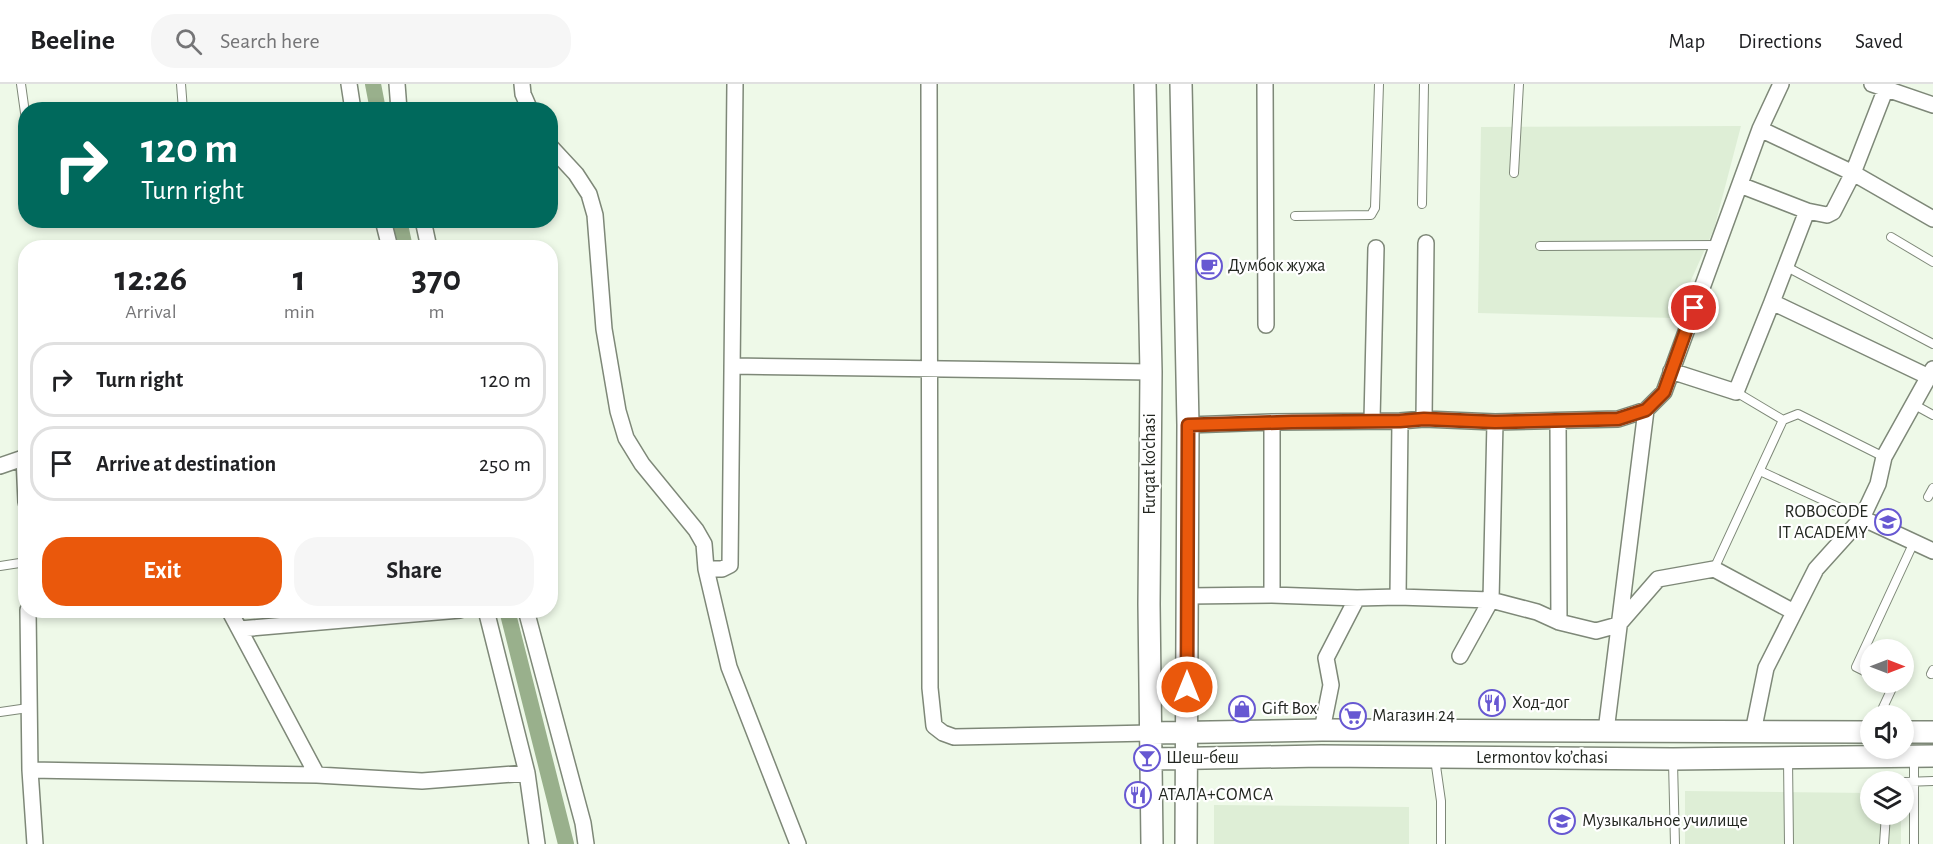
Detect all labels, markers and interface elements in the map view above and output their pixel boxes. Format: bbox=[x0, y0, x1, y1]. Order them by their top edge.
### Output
search box bbox=[151, 14, 571, 68]
icon: search bbox=[172, 25, 205, 58]
text: Beeline bbox=[30, 27, 115, 55]
text: Search here bbox=[220, 30, 320, 52]
text: Map bbox=[1669, 31, 1705, 52]
text: Directions bbox=[1738, 31, 1822, 52]
text: Saved bbox=[1855, 31, 1903, 52]
icon: right bbox=[42, 126, 120, 204]
text: 120 m bbox=[141, 128, 238, 170]
text: Turn right bbox=[141, 177, 244, 204]
cafe icon: Думбок жужа bbox=[1194, 251, 1224, 281]
place label: Думбок жужа bbox=[1228, 256, 1325, 275]
text: 12:26 bbox=[115, 261, 187, 297]
text: 1 bbox=[293, 261, 306, 297]
text: 370 bbox=[412, 261, 461, 297]
pin bbox=[1668, 282, 1719, 333]
icon: arrive bbox=[1677, 291, 1710, 324]
text: Arrival bbox=[125, 302, 177, 322]
text: min bbox=[284, 302, 315, 322]
text: m bbox=[428, 302, 444, 322]
icon: right bbox=[45, 363, 78, 396]
text: Turn right bbox=[96, 369, 183, 391]
text: 120 m bbox=[481, 369, 531, 391]
street label: Furqat ko'chasi bbox=[1141, 413, 1159, 515]
icon: arrive bbox=[45, 447, 78, 480]
text: Arrive at destination bbox=[96, 453, 276, 475]
text: 250 m bbox=[479, 453, 531, 475]
place label: ROBOCODE IT ACADEMY bbox=[1778, 503, 1868, 542]
school or university icon: ROBOCODE IT ACADEMY bbox=[1873, 507, 1903, 537]
button: Exit bbox=[42, 537, 282, 606]
button: Share bbox=[294, 537, 534, 606]
north arrow bbox=[1860, 639, 1914, 693]
map controls bbox=[1860, 639, 1914, 825]
position arrow bbox=[1155, 655, 1219, 719]
restaurant icon: Ход-дог bbox=[1477, 688, 1507, 718]
shop icon: Gift Box bbox=[1227, 694, 1257, 724]
place label: Ход-дог bbox=[1512, 694, 1570, 712]
place label: Gift Box bbox=[1262, 700, 1318, 718]
supermarket icon: Магазин 24 bbox=[1338, 701, 1368, 731]
button: sound bbox=[1860, 705, 1914, 759]
place label: Магазин 24 bbox=[1372, 707, 1455, 725]
bar icon: Шеш-беш bbox=[1132, 743, 1162, 773]
place label: Шеш-беш bbox=[1166, 748, 1239, 767]
street label: Lermontov ko’chasi bbox=[1476, 749, 1608, 767]
button: layers bbox=[1860, 771, 1914, 825]
restaurant icon: АТАЛА+СОМСА bbox=[1123, 780, 1153, 810]
place label: АТАЛА+СОМСА bbox=[1158, 786, 1274, 804]
school or university icon: Музыкальное училище bbox=[1547, 806, 1577, 836]
place label: Музыкальное училище bbox=[1582, 812, 1748, 830]

